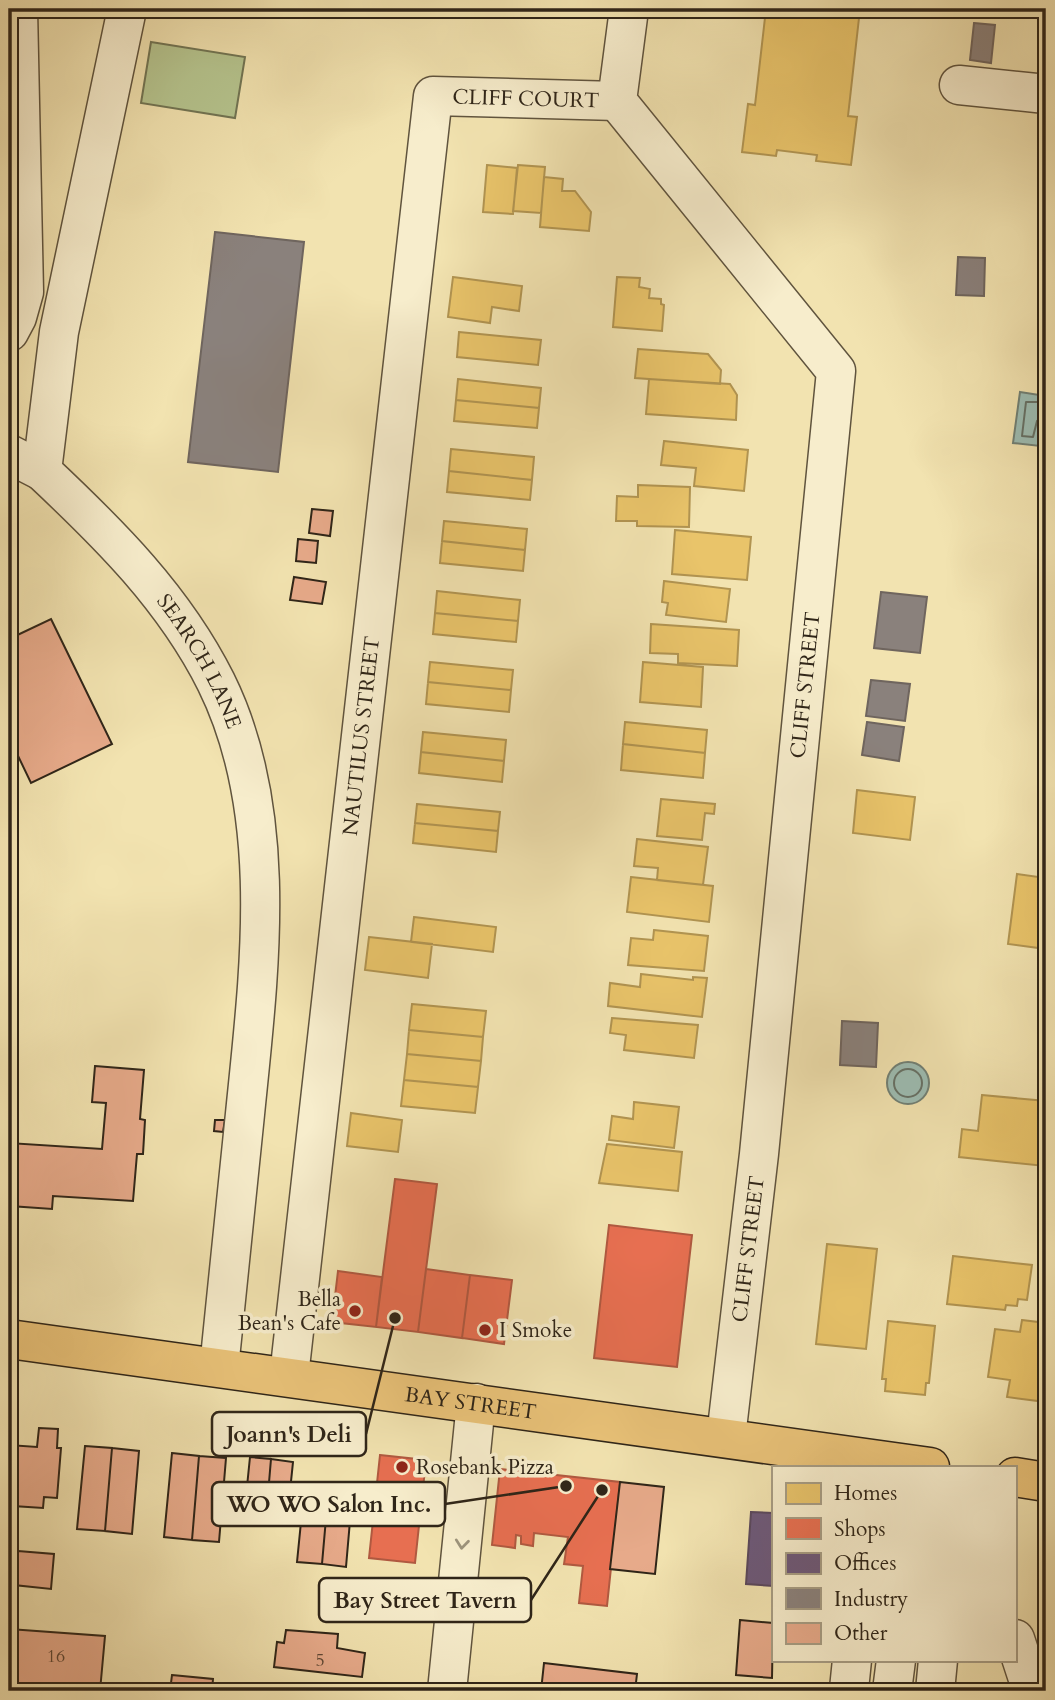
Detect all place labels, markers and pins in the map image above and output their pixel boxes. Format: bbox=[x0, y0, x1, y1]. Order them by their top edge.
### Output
place label: Bella Bean's Cafe bbox=[238, 1285, 341, 1338]
marker: Bella Bean's Cafe bbox=[347, 1303, 363, 1319]
place label: I Smoke bbox=[499, 1316, 572, 1345]
marker: I Smoke bbox=[477, 1322, 493, 1338]
callout: Joann's Deli bbox=[212, 1412, 366, 1456]
place label: Rosebank Pizza bbox=[416, 1453, 554, 1482]
marker: Rosebank Pizza bbox=[394, 1459, 410, 1475]
callout: WO WO Salon Inc. bbox=[212, 1482, 445, 1526]
callout: Bay Street Tavern bbox=[319, 1578, 531, 1622]

